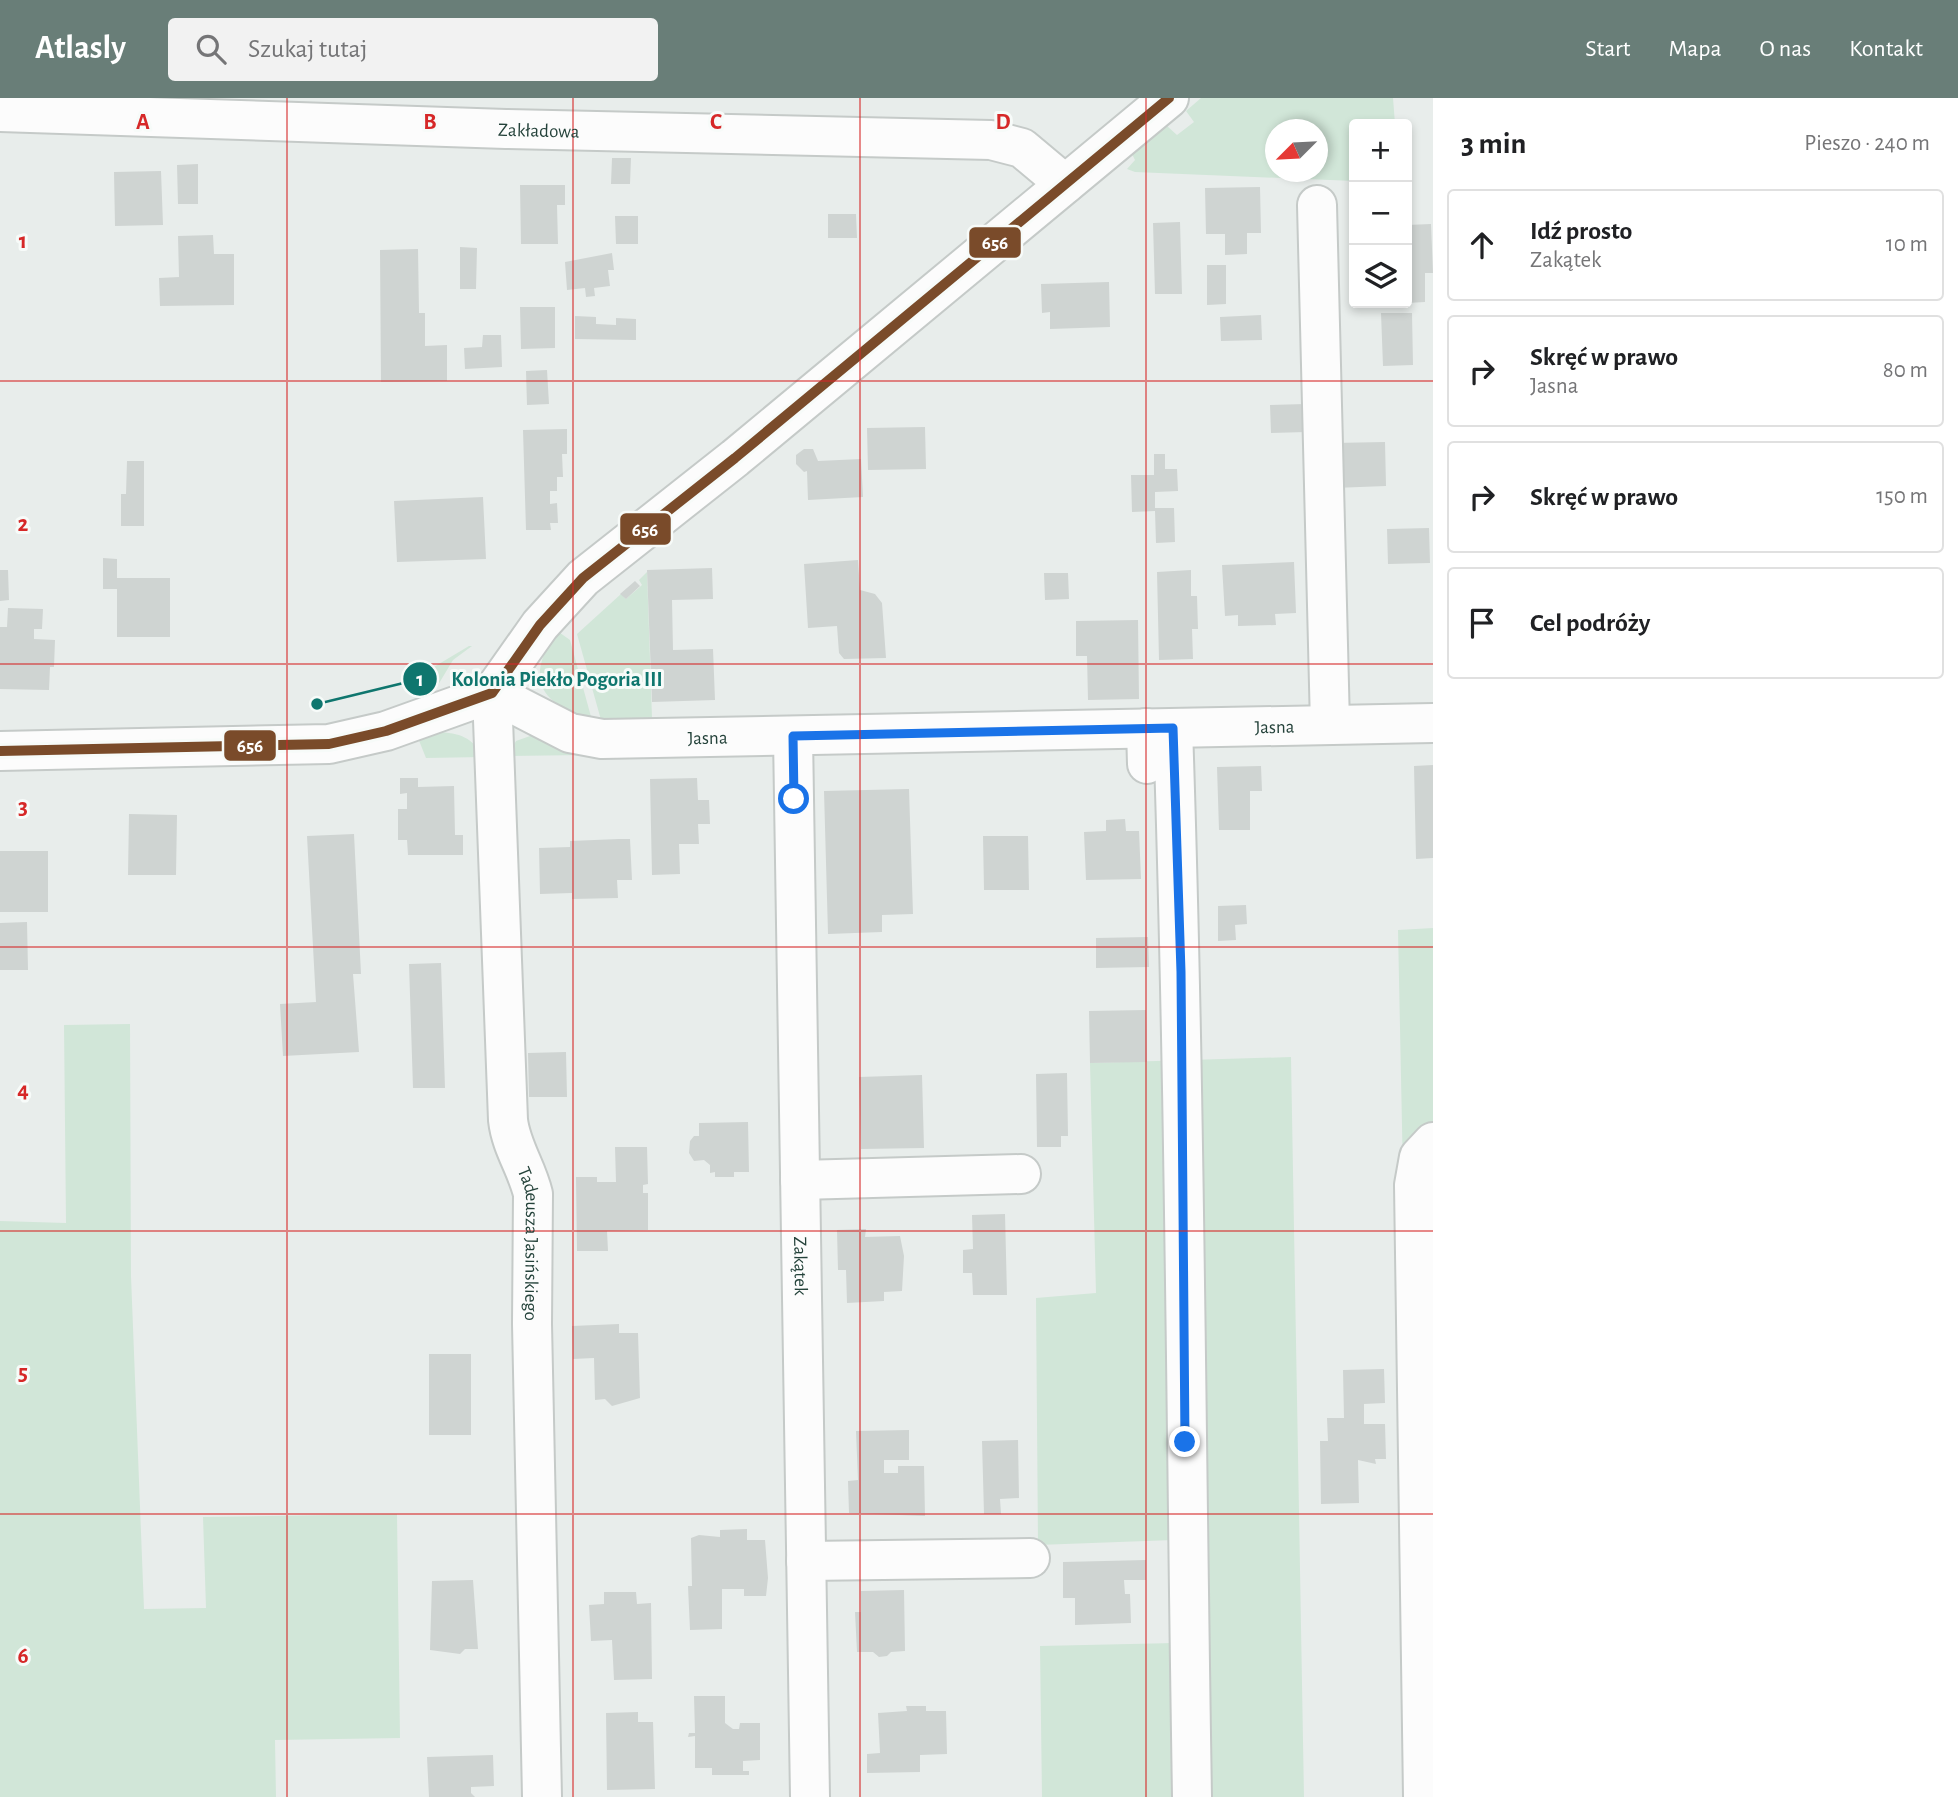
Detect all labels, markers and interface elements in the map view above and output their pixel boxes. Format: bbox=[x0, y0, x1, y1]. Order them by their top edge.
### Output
search box bbox=[168, 18, 658, 81]
icon: search bbox=[192, 30, 230, 68]
text: Atlasly bbox=[35, 32, 126, 65]
text: Szukaj tutaj bbox=[248, 36, 367, 62]
text: Start bbox=[1585, 37, 1630, 61]
text: Mapa bbox=[1668, 37, 1722, 61]
text: O nas bbox=[1760, 37, 1811, 61]
text: Kontakt bbox=[1849, 37, 1923, 61]
text: A bbox=[136, 111, 150, 134]
text: B bbox=[423, 111, 437, 134]
text: C bbox=[710, 111, 722, 134]
text: D bbox=[995, 111, 1011, 134]
north arrow bbox=[1265, 119, 1328, 182]
map controls bbox=[1349, 119, 1412, 308]
button: + bbox=[1349, 119, 1412, 182]
street label: Zakładowa bbox=[498, 121, 580, 142]
text: 3 min bbox=[1461, 129, 1526, 159]
text: Pieszo · 240 m bbox=[1804, 132, 1930, 155]
button: − bbox=[1349, 182, 1412, 245]
text: Idź prosto bbox=[1530, 218, 1632, 244]
line badge: 656 bbox=[968, 226, 1022, 259]
icon: ahead bbox=[1463, 226, 1501, 264]
text: 1 bbox=[19, 230, 27, 253]
text: 10 m bbox=[1886, 233, 1928, 256]
text: 656 bbox=[982, 234, 1008, 253]
button: layers bbox=[1349, 245, 1412, 308]
text: Zakątek bbox=[1530, 249, 1602, 272]
text: Skręć w prawo bbox=[1530, 344, 1678, 370]
icon: right bbox=[1463, 352, 1501, 390]
text: 80 m bbox=[1883, 359, 1928, 382]
text: Jasna bbox=[1530, 375, 1578, 398]
icon: right bbox=[1463, 478, 1501, 516]
text: Skręć w prawo bbox=[1530, 484, 1678, 510]
text: 150 m bbox=[1876, 485, 1928, 508]
line badge: 656 bbox=[619, 512, 672, 546]
text: 2 bbox=[18, 513, 29, 536]
text: 656 bbox=[632, 521, 658, 540]
icon: arrive bbox=[1463, 604, 1501, 642]
text: Cel podróży bbox=[1530, 610, 1650, 636]
callout: Kolonia Piekło Pogoria III bbox=[402, 658, 677, 700]
text: 1 bbox=[416, 669, 424, 690]
text: Kolonia Piekło Pogoria III bbox=[451, 669, 663, 690]
street label: Jasna bbox=[1254, 718, 1295, 737]
line badge: 656 bbox=[223, 729, 277, 762]
street label: Jasna bbox=[688, 729, 728, 748]
text: 656 bbox=[237, 737, 263, 756]
route start bbox=[778, 783, 809, 814]
text: 3 bbox=[18, 796, 28, 819]
text: 4 bbox=[17, 1079, 29, 1102]
street label: Tadeusza Jasińskiego bbox=[514, 1164, 541, 1321]
street label: Zakątek bbox=[790, 1236, 810, 1296]
text: 5 bbox=[18, 1362, 28, 1385]
route end bbox=[1169, 1426, 1200, 1457]
text: 6 bbox=[17, 1645, 29, 1668]

